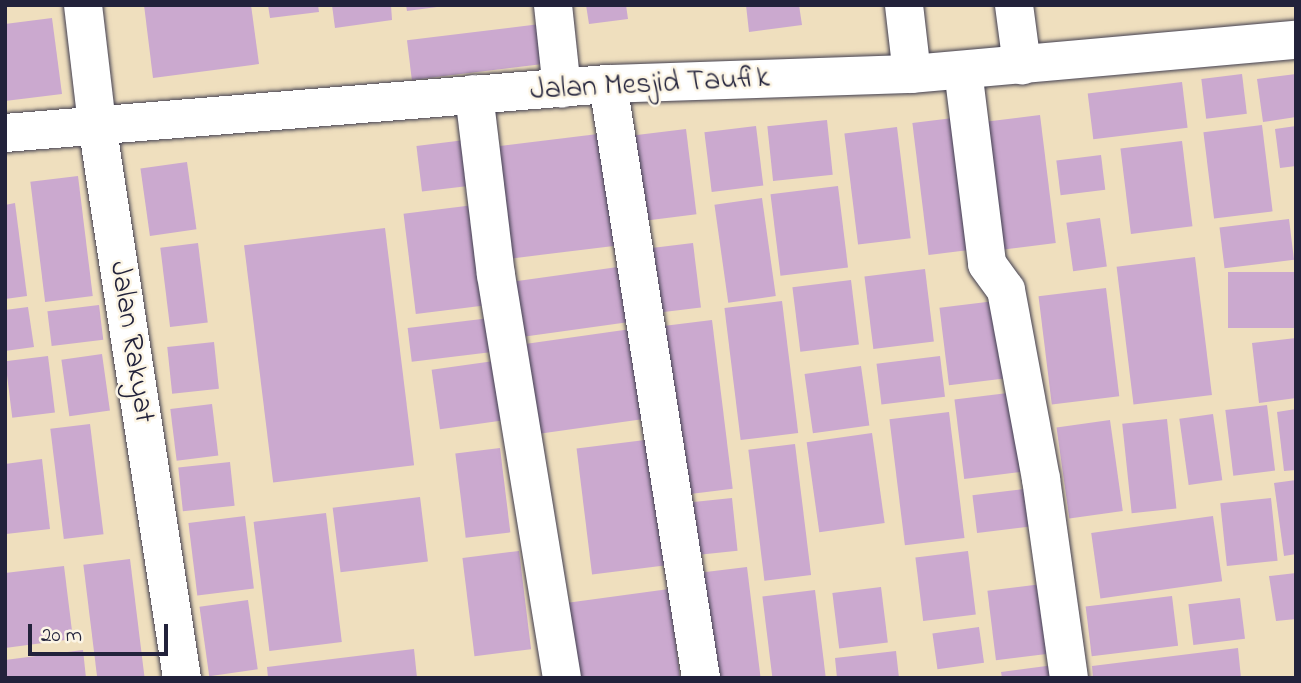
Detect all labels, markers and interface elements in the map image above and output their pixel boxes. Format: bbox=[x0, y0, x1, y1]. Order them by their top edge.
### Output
street label: Jalan Mesjid Taufik bbox=[529, 61, 771, 109]
street label: Jalan Rakyat bbox=[100, 259, 162, 425]
scale bar bbox=[32, 610, 172, 654]
text: 20 m bbox=[41, 621, 82, 651]

